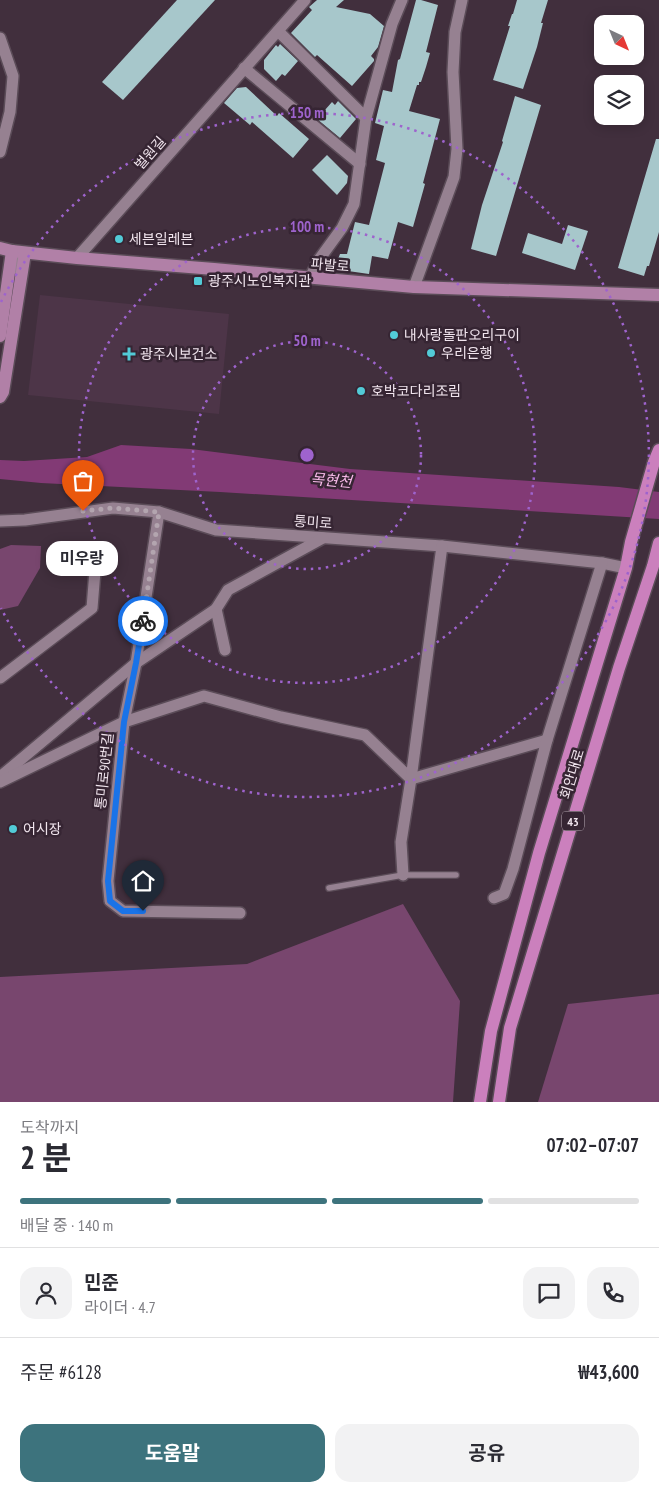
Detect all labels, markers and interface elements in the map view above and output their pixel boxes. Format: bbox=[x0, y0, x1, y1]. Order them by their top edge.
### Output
north arrow bbox=[594, 15, 644, 65]
map controls bbox=[594, 15, 644, 125]
button: layers bbox=[594, 75, 644, 125]
text: 150 m bbox=[290, 103, 324, 122]
street label: 벌원길 bbox=[131, 133, 169, 173]
text: 100 m bbox=[290, 217, 324, 236]
place label: 세븐일레븐 bbox=[129, 230, 194, 248]
marker: 세븐일레븐 bbox=[113, 233, 125, 245]
street label: 파발로 bbox=[310, 254, 350, 276]
place label: 광주시노인복지관 bbox=[208, 272, 311, 290]
marker: 광주시노인복지관 bbox=[192, 275, 204, 287]
place label: 내사랑돌판오리구이 bbox=[404, 326, 520, 344]
marker: 내사랑돌판오리구이 bbox=[388, 329, 400, 341]
text: 50 m bbox=[293, 331, 321, 350]
place label: 우리은행 bbox=[441, 344, 493, 362]
place label: 광주시보건소 bbox=[140, 345, 217, 363]
marker: 광주시보건소 bbox=[122, 347, 136, 361]
marker: 우리은행 bbox=[425, 347, 437, 359]
place label: 호박코다리조림 bbox=[371, 382, 461, 400]
marker: 호박코다리조림 bbox=[355, 385, 367, 397]
centre of rings bbox=[298, 446, 316, 464]
pin bbox=[62, 460, 104, 511]
icon: bag bbox=[69, 467, 97, 495]
water label: 목현천 bbox=[310, 469, 355, 491]
street label: 통미로 bbox=[293, 512, 333, 532]
callout: 미우랑 bbox=[47, 541, 119, 576]
text: 미우랑 bbox=[60, 548, 104, 568]
courier bbox=[118, 596, 168, 646]
icon: bike bbox=[129, 607, 157, 635]
street label: 통미로90번길 bbox=[91, 732, 117, 810]
street label: 회안대로 bbox=[556, 747, 588, 801]
road number: 43 bbox=[562, 811, 584, 830]
place label: 어시장 bbox=[23, 820, 62, 838]
marker: 어시장 bbox=[7, 823, 19, 835]
pin bbox=[122, 860, 164, 911]
icon: home bbox=[129, 867, 157, 895]
text: 도착까지 bbox=[20, 1117, 79, 1137]
text: 07:02–07:07 bbox=[546, 1133, 639, 1157]
text: 2 분 bbox=[20, 1136, 71, 1178]
text: 배달 중 · 140 m bbox=[20, 1215, 113, 1235]
button: person bbox=[20, 1267, 72, 1319]
button: chat bbox=[523, 1267, 575, 1319]
button: phone bbox=[587, 1267, 639, 1319]
text: 민준 bbox=[84, 1270, 119, 1294]
text: 라이더 · 4.7 bbox=[84, 1297, 156, 1317]
text: 주문 #6128 bbox=[20, 1360, 102, 1384]
text: ₩43,600 bbox=[578, 1360, 639, 1384]
button: 도움말 bbox=[20, 1424, 325, 1482]
button: 공유 bbox=[335, 1424, 639, 1482]

